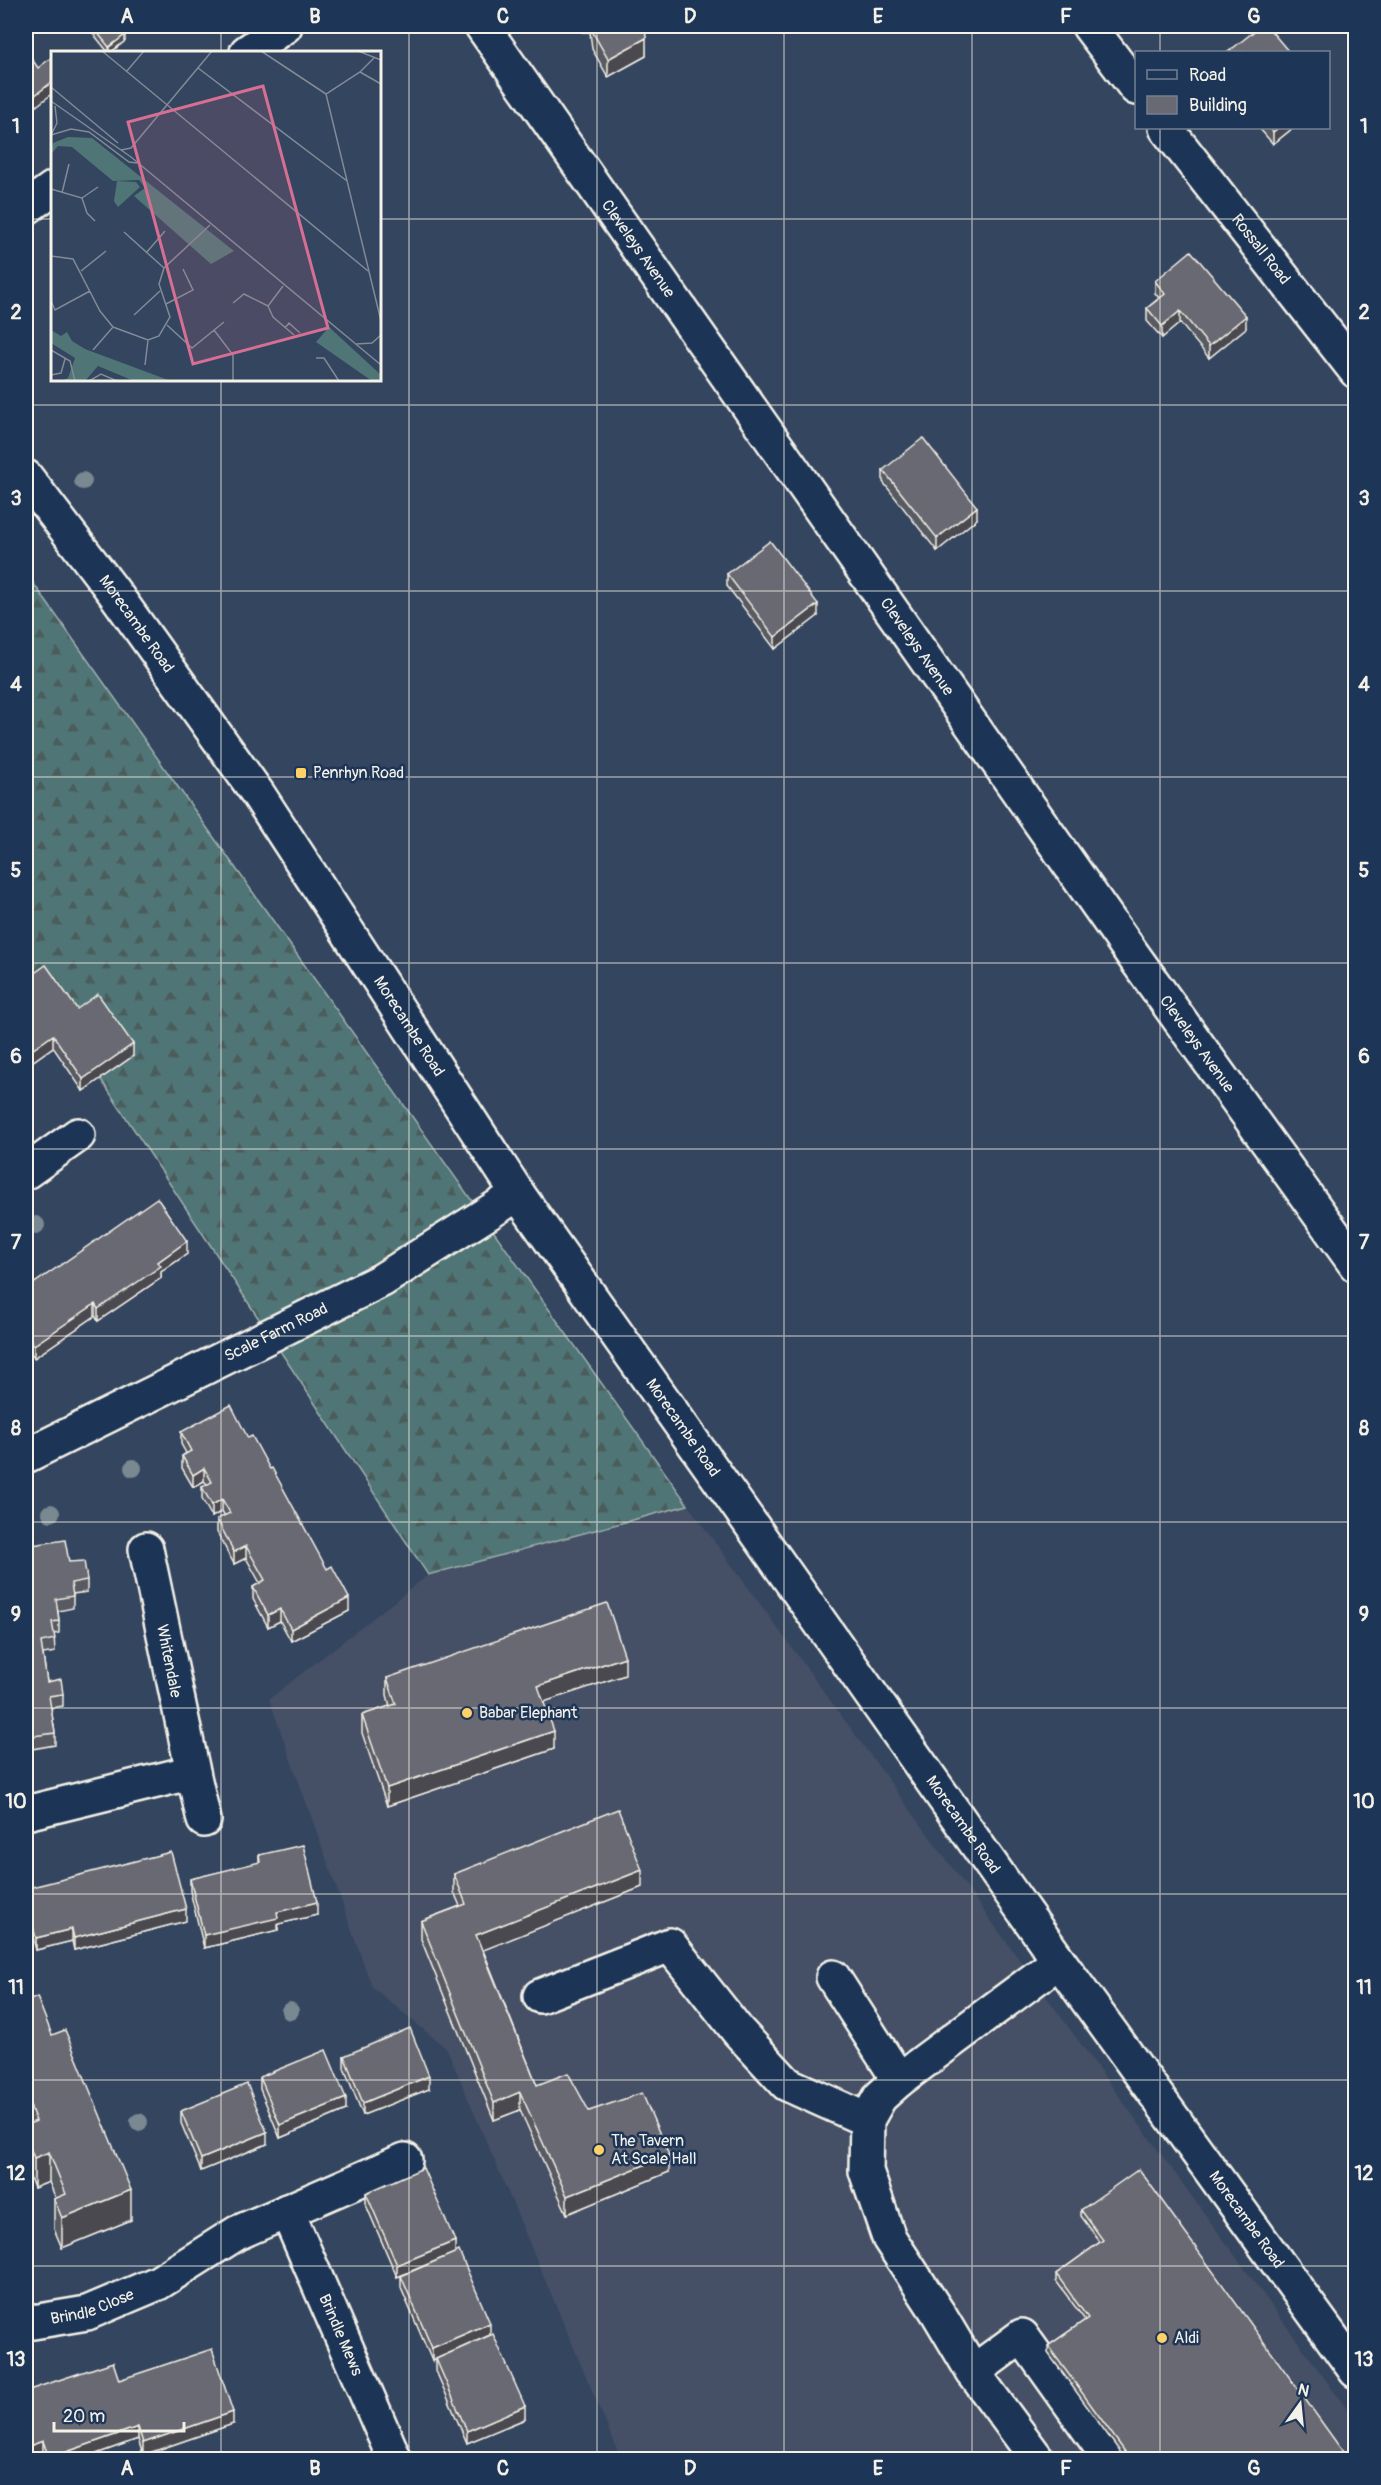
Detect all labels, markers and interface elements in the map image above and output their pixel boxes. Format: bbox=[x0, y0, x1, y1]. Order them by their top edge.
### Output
text: A bbox=[121, 4, 134, 29]
text: B bbox=[309, 4, 321, 29]
text: C bbox=[497, 4, 509, 29]
text: D bbox=[684, 4, 697, 29]
text: E bbox=[873, 4, 884, 29]
text: F bbox=[1060, 4, 1072, 29]
text: G bbox=[1247, 4, 1261, 29]
inset map bbox=[51, 51, 381, 381]
legend bbox=[1135, 51, 1330, 129]
text: Road bbox=[1189, 64, 1226, 87]
text: Building bbox=[1189, 94, 1247, 117]
text: 1 bbox=[12, 114, 20, 139]
text: 1 bbox=[1360, 114, 1368, 139]
street label: Cleveleys Avenue bbox=[597, 196, 679, 302]
street label: Rossall Road bbox=[1227, 210, 1295, 289]
text: 2 bbox=[10, 300, 22, 325]
text: 2 bbox=[1358, 300, 1370, 325]
text: 3 bbox=[10, 486, 22, 511]
text: 3 bbox=[1358, 486, 1370, 511]
street label: Morecambe Road bbox=[95, 571, 178, 677]
street label: Cleveleys Avenue bbox=[876, 594, 958, 700]
text: 4 bbox=[10, 672, 22, 697]
text: 4 bbox=[1358, 672, 1370, 697]
place label: Penrhyn Road bbox=[313, 763, 404, 783]
marker: Penrhyn Road bbox=[294, 766, 308, 780]
text: 5 bbox=[11, 858, 22, 883]
text: 5 bbox=[1359, 858, 1370, 883]
street label: Morecambe Road bbox=[369, 972, 449, 1080]
street label: Cleveleys Avenue bbox=[1155, 991, 1239, 1097]
text: 6 bbox=[10, 1044, 22, 1069]
text: 6 bbox=[1358, 1044, 1370, 1069]
text: 7 bbox=[11, 1230, 22, 1255]
text: 7 bbox=[1359, 1230, 1370, 1255]
street label: Scale Farm Road bbox=[221, 1298, 331, 1366]
street label: Morecambe Road bbox=[641, 1375, 724, 1481]
text: 8 bbox=[11, 1416, 21, 1441]
text: 8 bbox=[1359, 1416, 1369, 1441]
text: 9 bbox=[11, 1602, 21, 1627]
text: 9 bbox=[1359, 1602, 1369, 1627]
street label: Whitendale bbox=[152, 1623, 186, 1699]
place label: Babar Elephant bbox=[479, 1703, 578, 1723]
marker: Babar Elephant bbox=[460, 1706, 474, 1720]
street label: Morecambe Road bbox=[922, 1772, 1004, 1878]
text: 10 bbox=[5, 1789, 27, 1814]
text: 10 bbox=[1353, 1789, 1375, 1814]
text: 11 bbox=[8, 1975, 24, 2000]
text: 11 bbox=[1356, 1975, 1372, 2000]
place label: The Tavern At Scale Hall bbox=[611, 2131, 697, 2169]
marker: The Tavern At Scale Hall bbox=[592, 2143, 606, 2157]
text: 12 bbox=[7, 2161, 26, 2186]
text: 12 bbox=[1355, 2161, 1374, 2186]
street label: Morecambe Road bbox=[1204, 2167, 1288, 2272]
street label: Brindle Close bbox=[49, 2284, 137, 2329]
street label: Brindle Mews bbox=[314, 2291, 367, 2379]
place label: Aldi bbox=[1174, 2328, 1199, 2348]
marker: Aldi bbox=[1155, 2331, 1169, 2345]
text: 13 bbox=[7, 2347, 25, 2372]
text: 13 bbox=[1355, 2347, 1373, 2372]
north arrow bbox=[1270, 2374, 1330, 2434]
text: N bbox=[1296, 2379, 1312, 2402]
scale bar bbox=[54, 2395, 184, 2433]
text: 20 m bbox=[63, 2405, 105, 2428]
text: A bbox=[121, 2456, 134, 2481]
text: B bbox=[309, 2456, 321, 2481]
text: C bbox=[497, 2456, 509, 2481]
text: D bbox=[684, 2456, 697, 2481]
text: E bbox=[873, 2456, 884, 2481]
text: F bbox=[1060, 2456, 1072, 2481]
text: G bbox=[1247, 2456, 1261, 2481]

